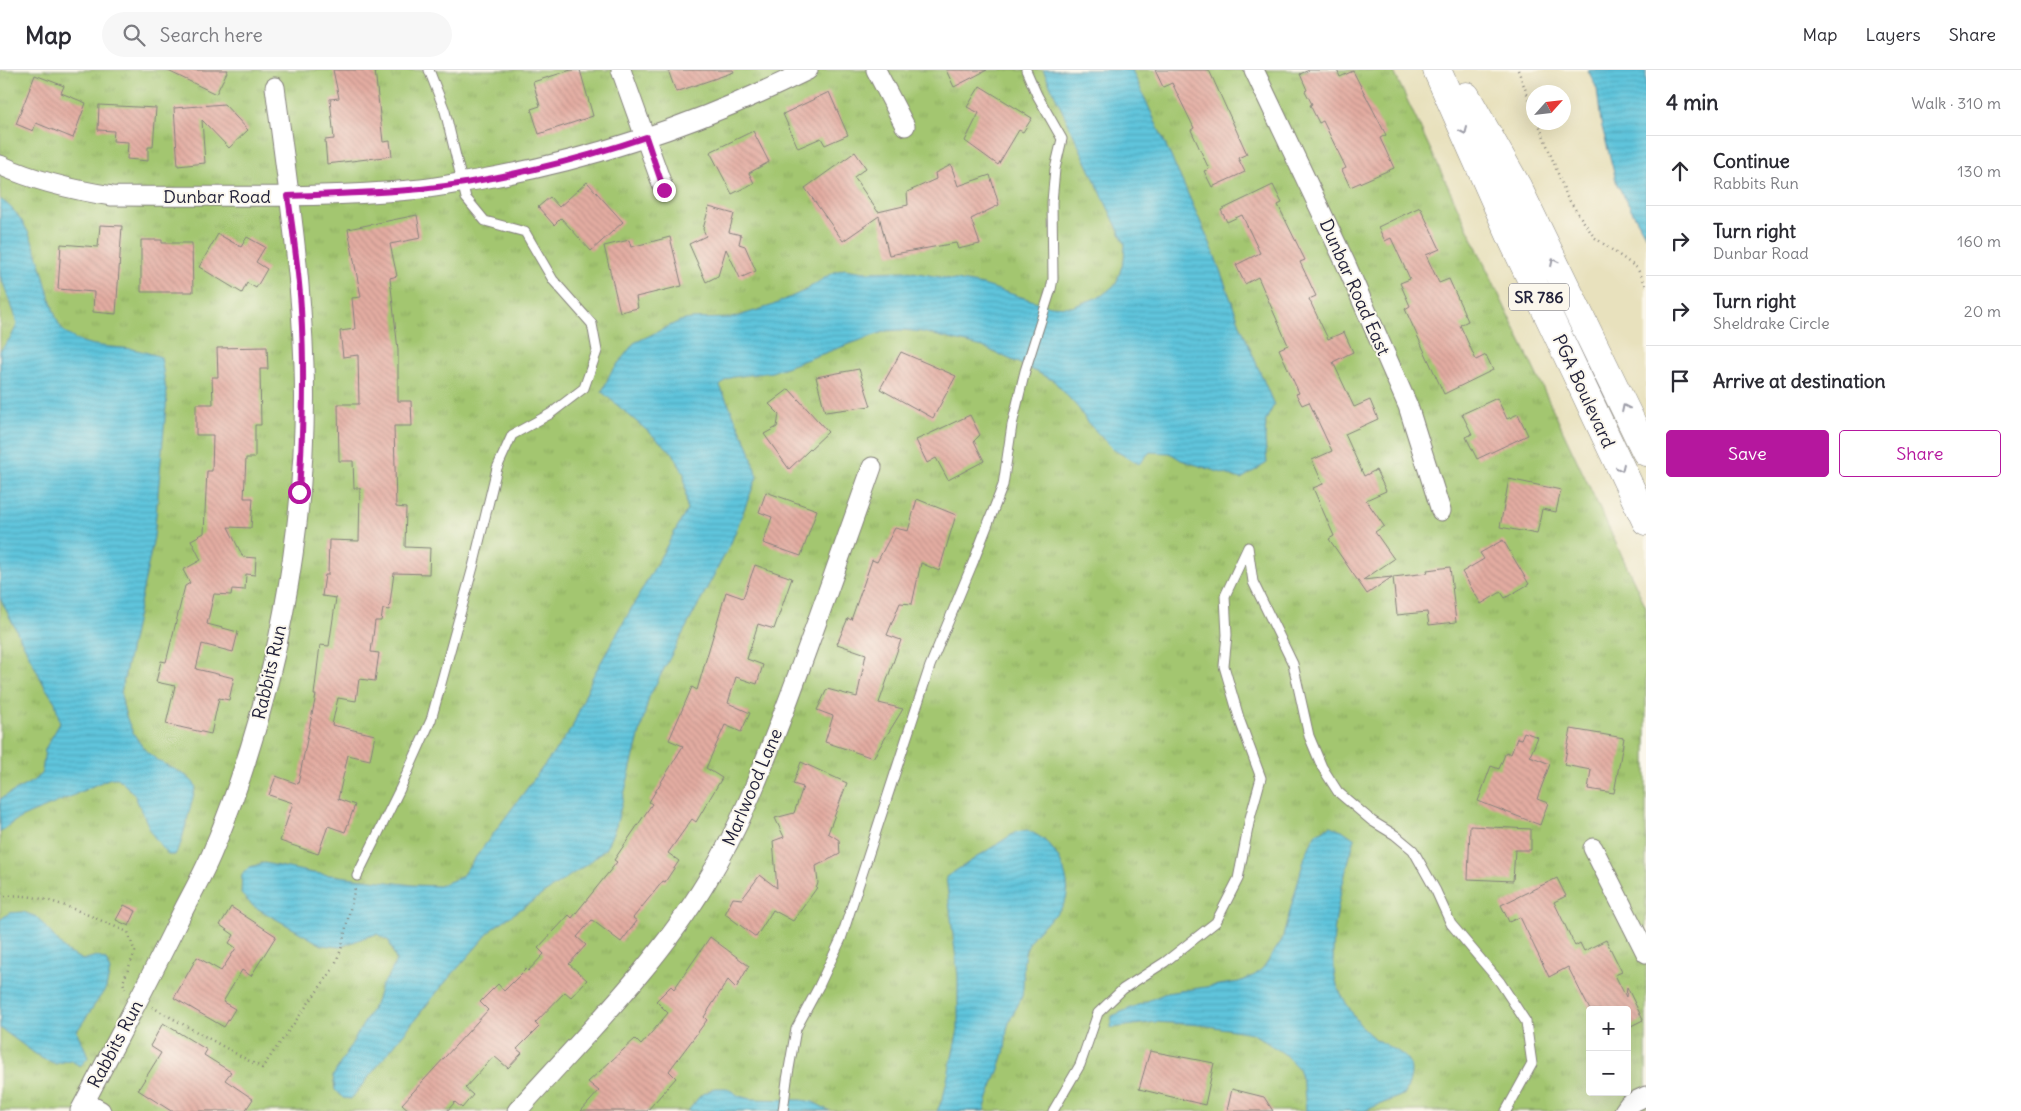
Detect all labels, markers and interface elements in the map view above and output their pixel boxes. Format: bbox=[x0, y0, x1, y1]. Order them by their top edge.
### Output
search box bbox=[102, 12, 452, 57]
text: Map bbox=[25, 20, 72, 50]
icon: search bbox=[120, 21, 148, 49]
text: Search here bbox=[160, 23, 263, 47]
text: Map bbox=[1802, 23, 1837, 46]
text: Layers bbox=[1865, 23, 1921, 46]
text: Share bbox=[1949, 23, 1996, 46]
north arrow bbox=[1526, 85, 1571, 130]
text: 4 min bbox=[1666, 89, 1718, 116]
text: Walk · 310 m bbox=[1911, 93, 2001, 113]
one-way arrow bbox=[1457, 125, 1467, 134]
text: Continue bbox=[1713, 149, 1790, 173]
icon: ahead bbox=[1666, 157, 1694, 185]
text: 130 m bbox=[1957, 161, 2001, 181]
text: Rabbits Run bbox=[1713, 173, 1799, 193]
route end bbox=[653, 179, 676, 202]
street label: Dunbar Road bbox=[163, 185, 271, 208]
street label: Dunbar Road East bbox=[1315, 215, 1395, 359]
text: Turn right bbox=[1713, 219, 1796, 243]
icon: right bbox=[1666, 227, 1694, 255]
text: 160 m bbox=[1957, 231, 2001, 251]
text: Dunbar Road bbox=[1713, 243, 1809, 263]
one-way arrow bbox=[1550, 258, 1560, 267]
road number: SR 786 bbox=[1509, 283, 1569, 310]
text: Turn right bbox=[1713, 289, 1796, 313]
icon: right bbox=[1666, 297, 1694, 325]
text: 20 m bbox=[1964, 301, 2001, 321]
text: Sheldrake Circle bbox=[1713, 313, 1830, 333]
street label: PGA Boulevard bbox=[1548, 331, 1620, 452]
icon: arrive bbox=[1666, 367, 1694, 395]
text: Arrive at destination bbox=[1713, 369, 1886, 393]
one-way arrow bbox=[1621, 404, 1631, 413]
button: Save bbox=[1666, 430, 1829, 477]
button: Share bbox=[1839, 430, 2001, 477]
one-way arrow bbox=[1615, 463, 1625, 472]
route start bbox=[288, 481, 311, 504]
street label: Rabbits Run bbox=[247, 622, 291, 722]
street label: Marlwood Lane bbox=[717, 725, 787, 849]
street label: Rabbits Run bbox=[82, 996, 148, 1092]
map controls bbox=[1586, 1006, 1631, 1096]
button: + bbox=[1586, 1006, 1631, 1051]
button: − bbox=[1586, 1051, 1631, 1096]

